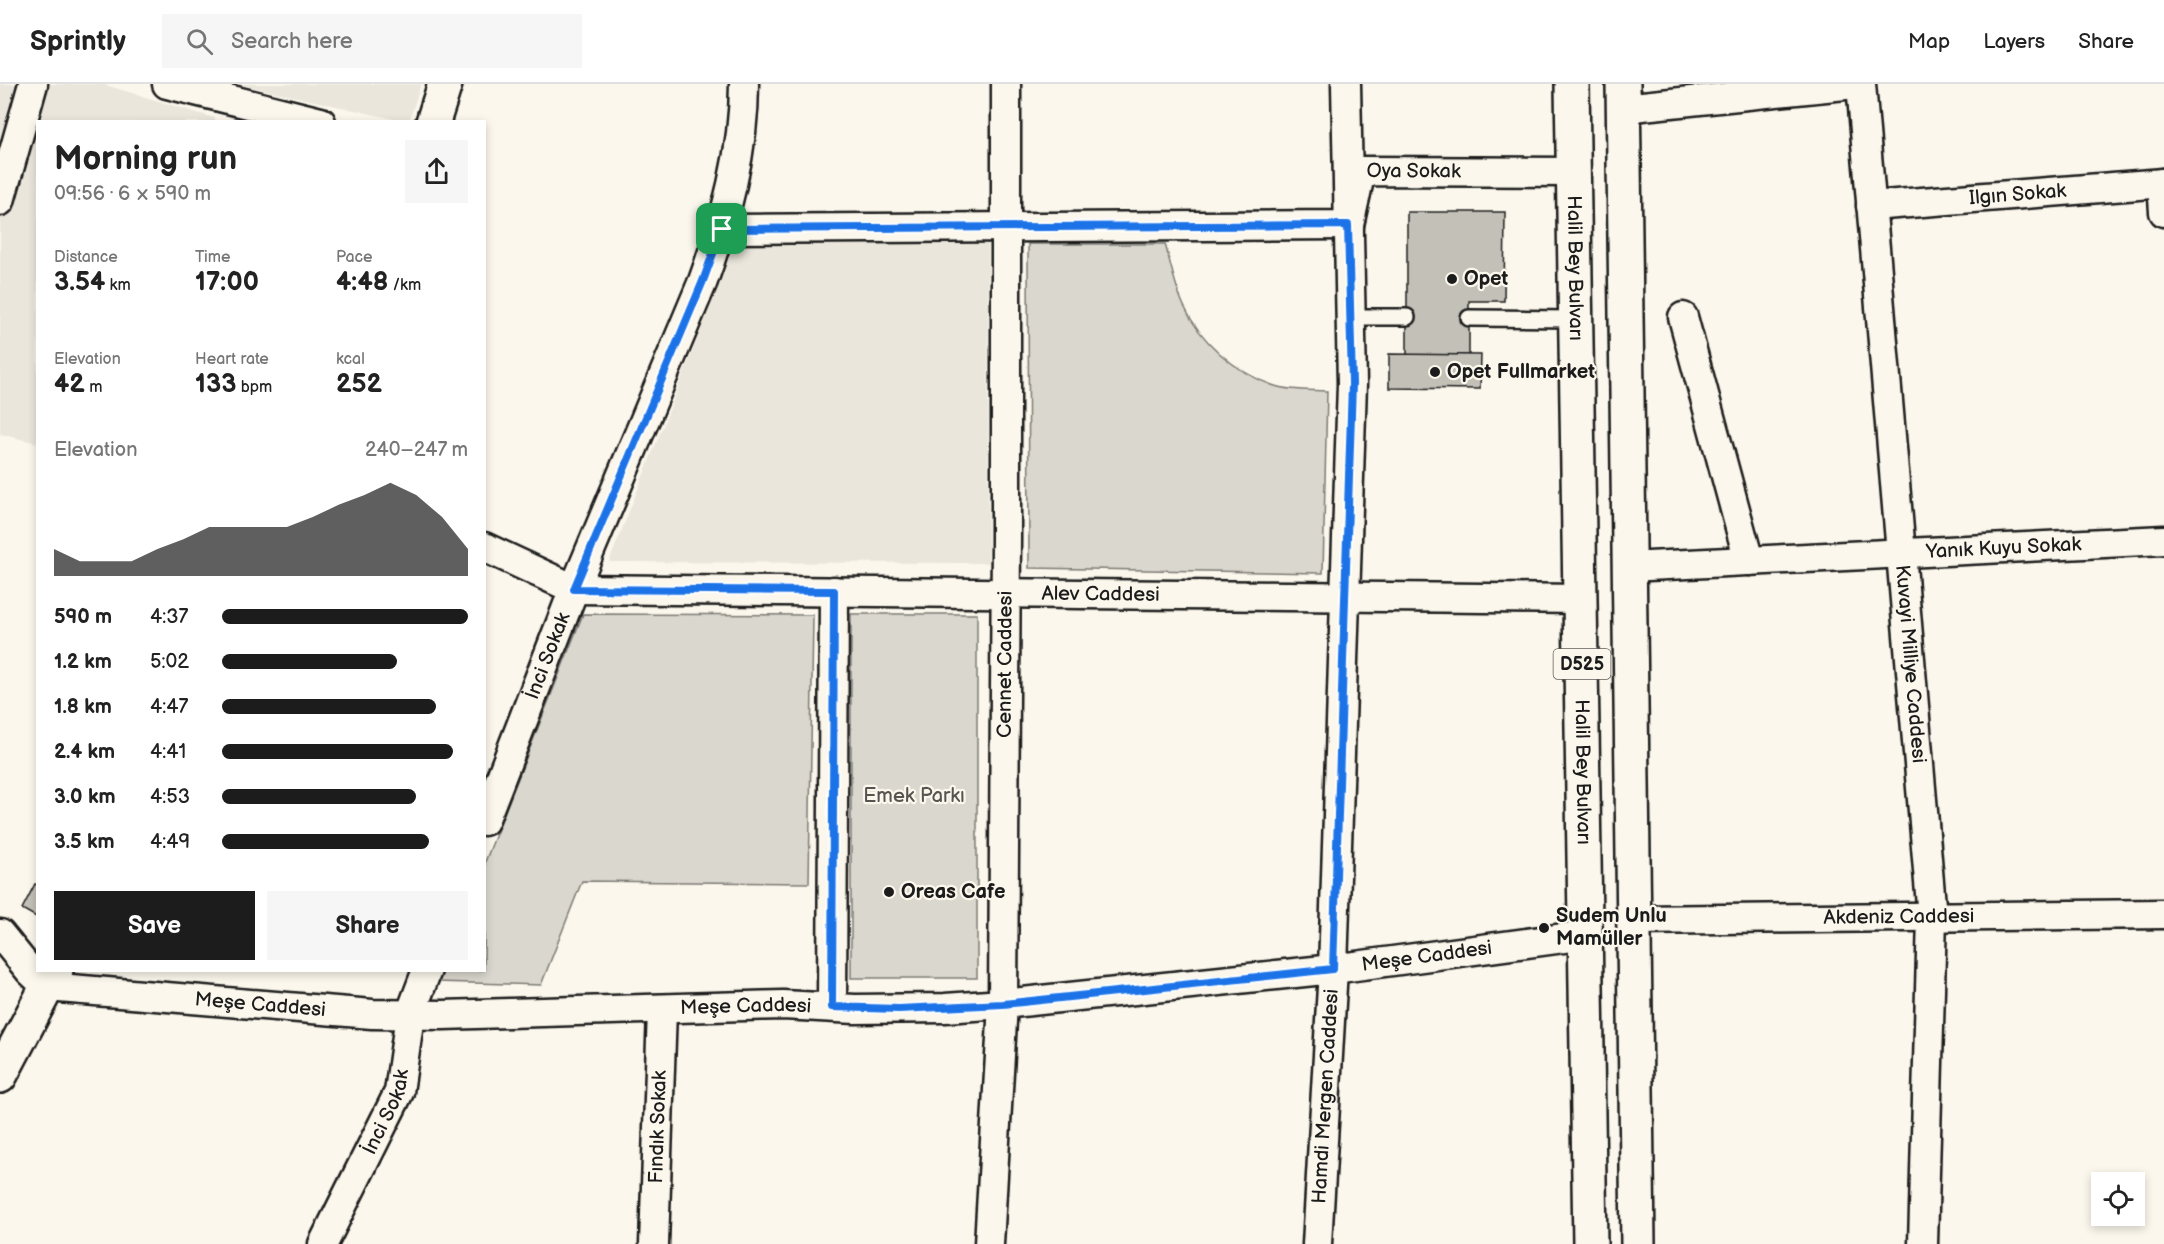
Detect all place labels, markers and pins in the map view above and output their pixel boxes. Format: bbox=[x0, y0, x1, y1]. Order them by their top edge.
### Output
pin bbox=[696, 203, 747, 254]
place label: Opet bbox=[1464, 267, 1509, 291]
marker: Opet bbox=[1445, 272, 1459, 286]
place label: Opet Fullmarket bbox=[1447, 360, 1595, 384]
marker: Opet Fullmarket bbox=[1428, 365, 1442, 379]
place label: Oreas Cafe bbox=[901, 880, 1005, 904]
marker: Oreas Cafe bbox=[882, 885, 896, 899]
place label: Sudem Unlu Mamüller bbox=[1556, 904, 1667, 951]
marker: Sudem Unlu Mamüller bbox=[1537, 921, 1551, 935]

